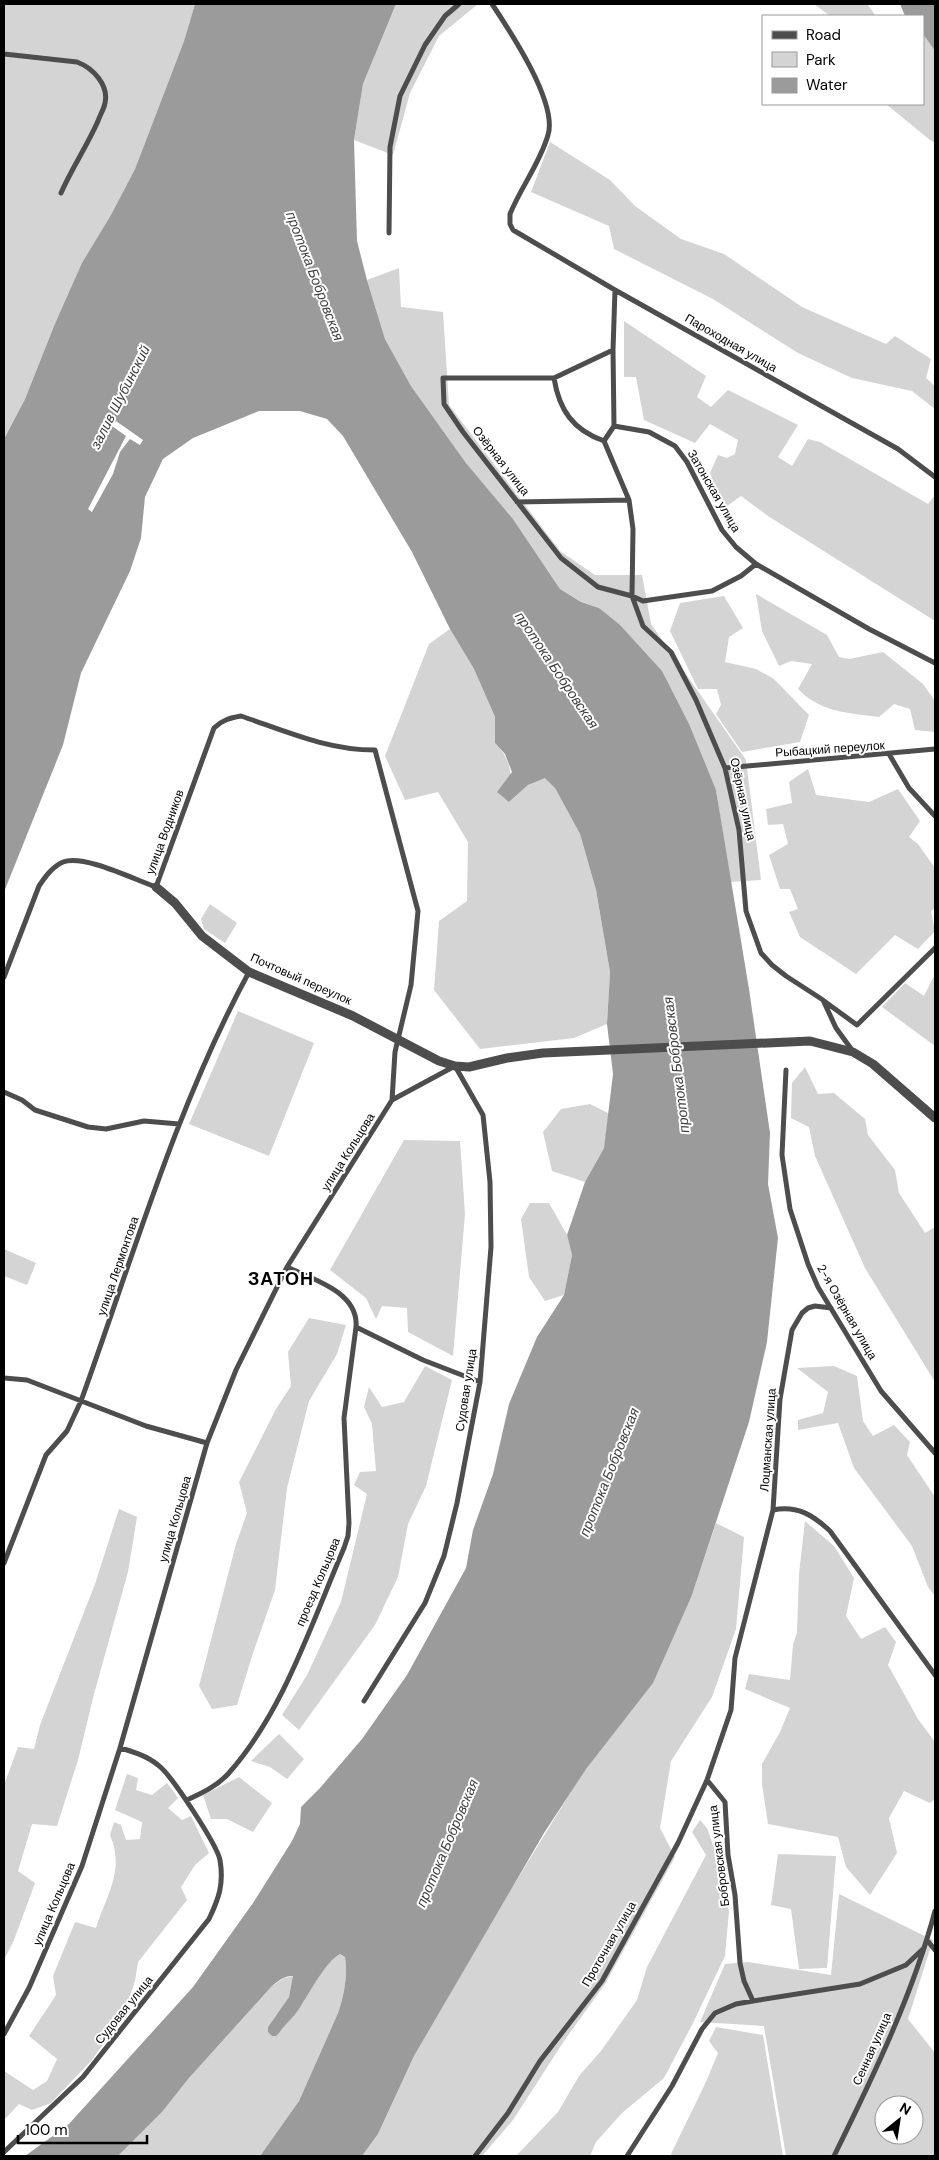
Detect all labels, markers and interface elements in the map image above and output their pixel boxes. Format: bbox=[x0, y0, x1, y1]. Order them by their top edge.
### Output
legend bbox=[762, 15, 924, 105]
text: Road bbox=[806, 25, 841, 45]
text: Park bbox=[806, 50, 836, 70]
text: Water bbox=[806, 75, 848, 95]
water label: протока Бобровская bbox=[282, 209, 348, 344]
street label: Пароходная улица bbox=[682, 310, 780, 376]
water label: залив Шубинский bbox=[86, 342, 154, 453]
street label: Озёрная улица bbox=[469, 423, 533, 499]
street label: Затонская улица bbox=[684, 447, 744, 536]
water label: протока Бобровская bbox=[511, 608, 603, 732]
street label: Рыбацкий переулок bbox=[775, 737, 886, 761]
street label: Озёрная улица bbox=[726, 756, 760, 842]
street label: улица Водников bbox=[142, 787, 188, 877]
street label: Почтовый переулок bbox=[248, 949, 355, 1009]
water label: протока Бобровская bbox=[659, 995, 693, 1134]
street label: улица Кольцова bbox=[318, 1110, 379, 1194]
street label: улица Лермонтова bbox=[94, 1214, 143, 1318]
street label: 2-я Озёрная улица bbox=[813, 1262, 881, 1363]
district label: ЗАТОН bbox=[248, 1267, 314, 1291]
street label: Судовая улица bbox=[452, 1347, 480, 1433]
street label: Лоцманская улица bbox=[756, 1387, 780, 1492]
water label: протока Бобровская bbox=[575, 1405, 643, 1539]
street label: улица Кольцова bbox=[155, 1474, 195, 1564]
street label: проезд Кольцова bbox=[292, 1535, 344, 1629]
water label: протока Бобровская bbox=[412, 1776, 482, 1910]
street label: Бобровская улица bbox=[705, 1804, 733, 1908]
street label: улица Кольцова bbox=[29, 1860, 79, 1948]
street label: Проточная улица bbox=[578, 1898, 640, 1989]
street label: Судовая улица bbox=[91, 1972, 157, 2047]
street label: Сенная улица bbox=[849, 2010, 895, 2088]
north arrow bbox=[874, 2095, 924, 2145]
text: N bbox=[897, 2098, 914, 2119]
scale bar bbox=[18, 2112, 146, 2144]
text: 100 m bbox=[25, 2120, 68, 2140]

